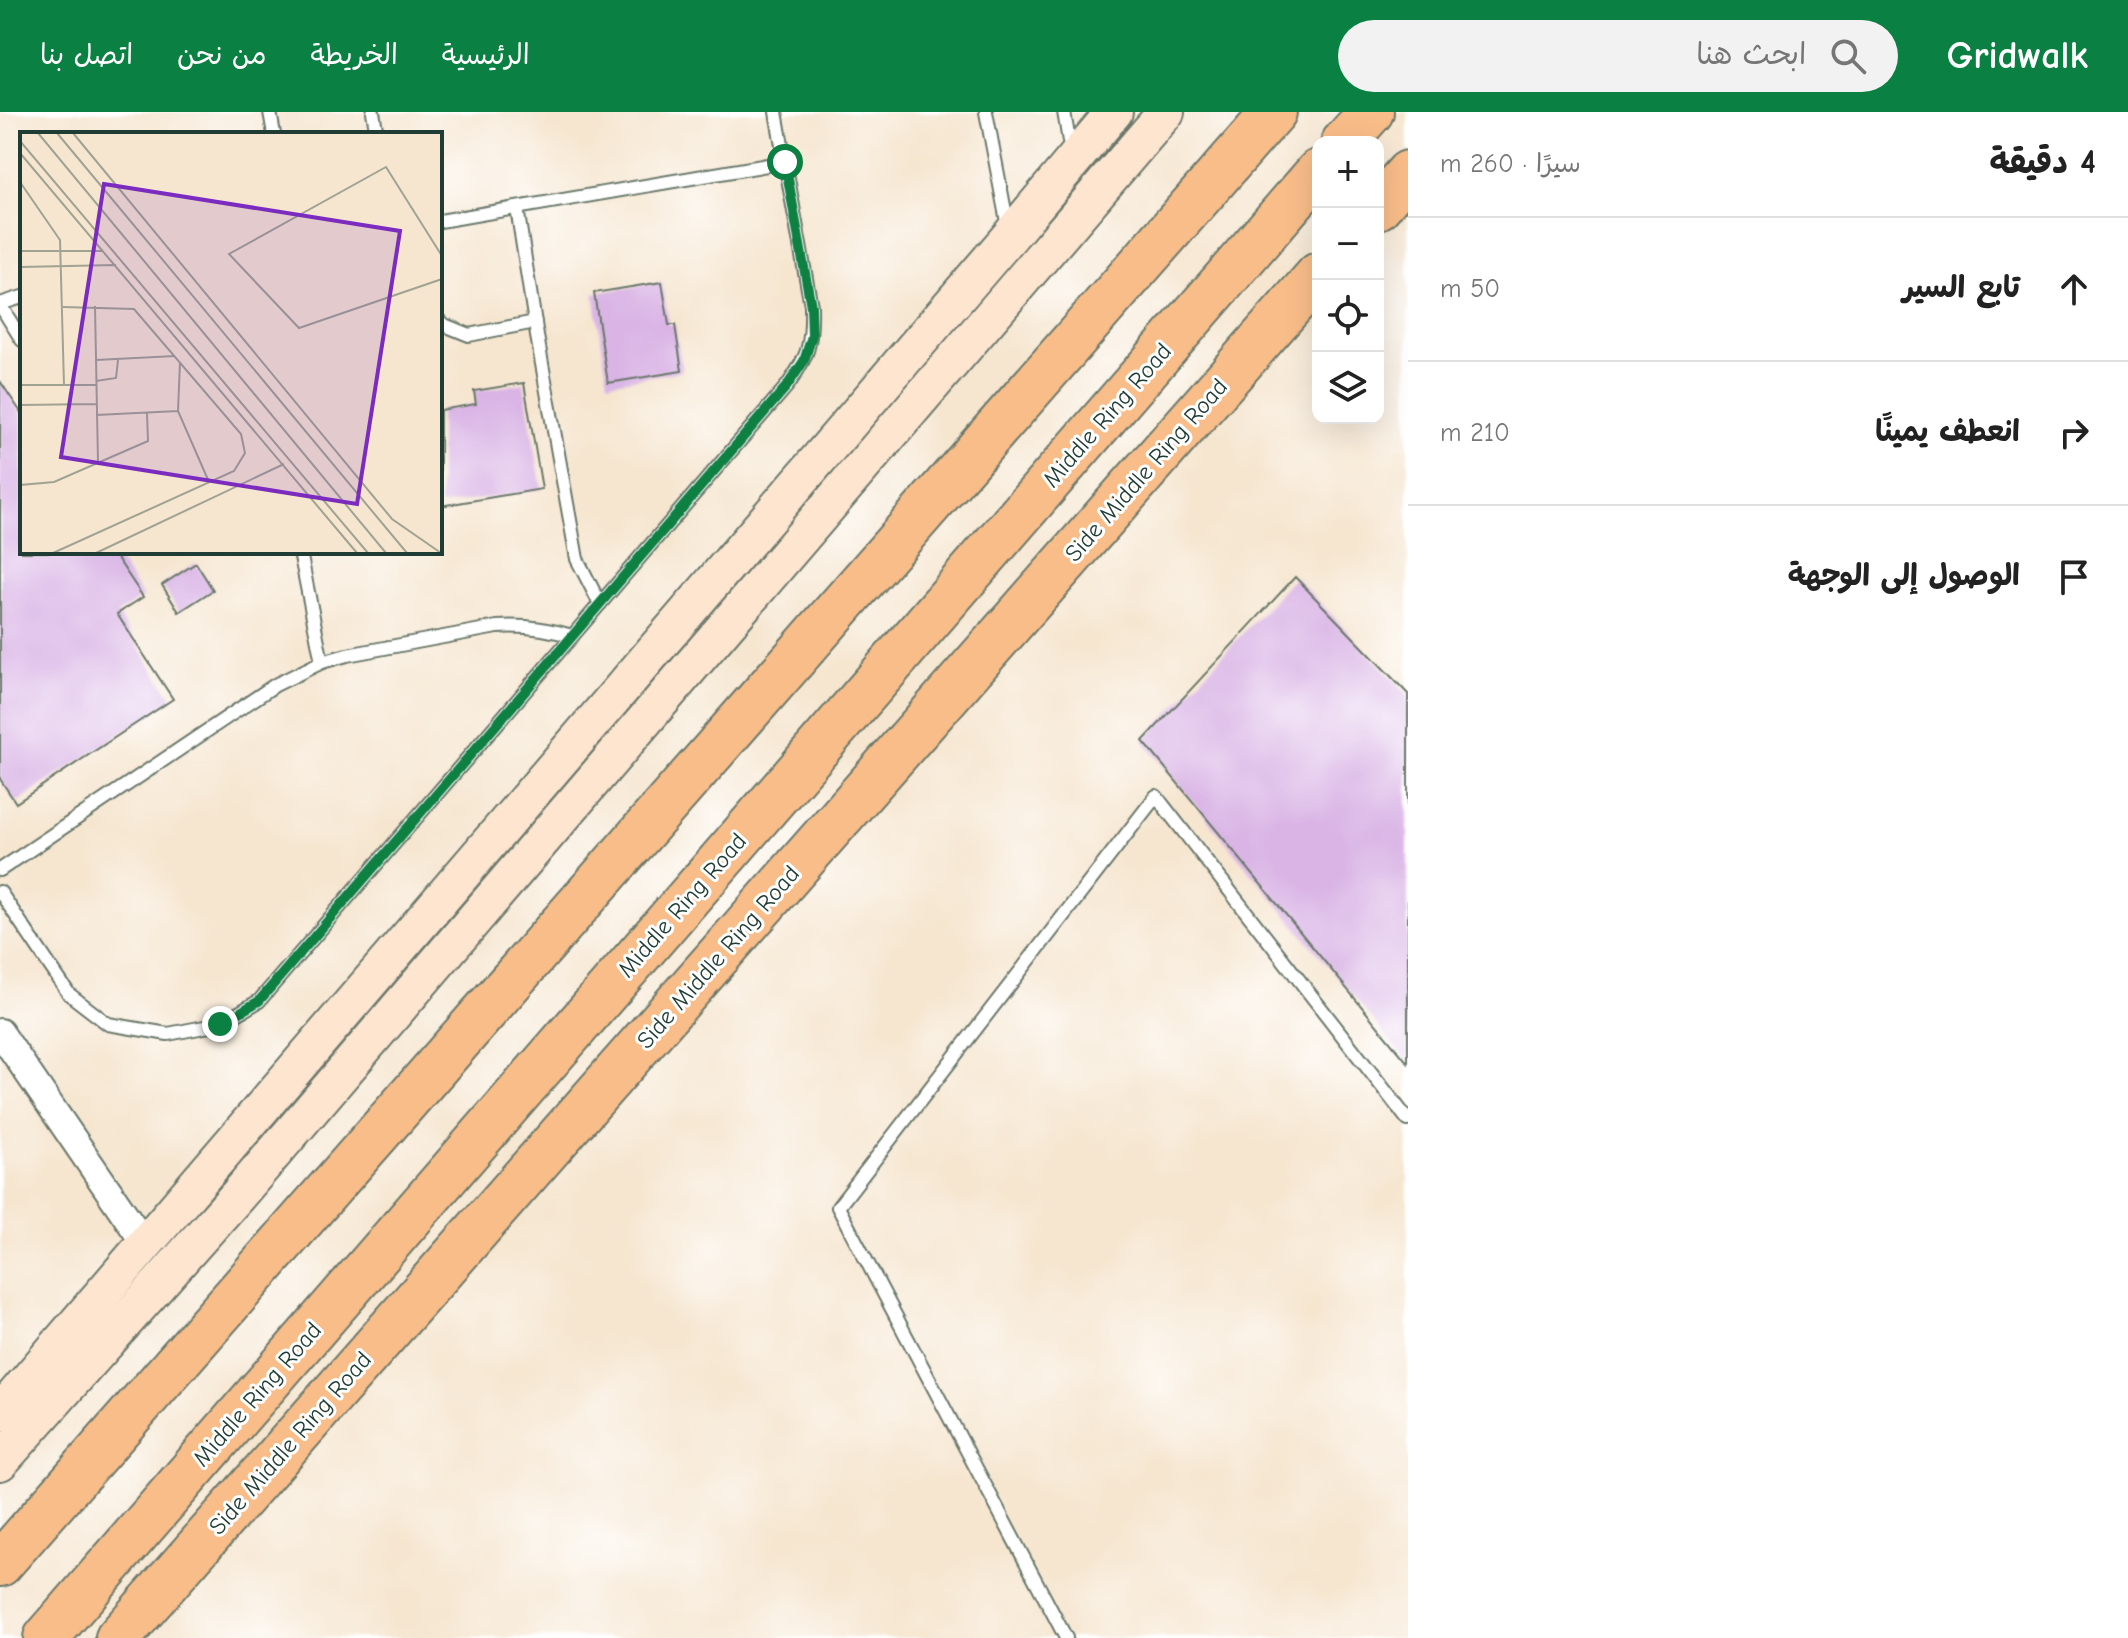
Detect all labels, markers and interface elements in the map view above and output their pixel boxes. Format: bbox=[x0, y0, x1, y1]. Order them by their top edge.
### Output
search box bbox=[1338, 20, 1898, 92]
icon: search bbox=[1826, 34, 1870, 78]
text: Gridwalk bbox=[1946, 34, 2088, 78]
text: ابحث هنا bbox=[1696, 37, 1806, 72]
text: اتصل بنا bbox=[40, 39, 133, 71]
text: من نحن bbox=[177, 39, 266, 71]
text: الخريطة bbox=[310, 39, 398, 71]
text: الرئيسية bbox=[442, 39, 530, 71]
inset map bbox=[20, 132, 442, 554]
map controls bbox=[1312, 136, 1384, 424]
button: + bbox=[1312, 136, 1384, 208]
text: 4 دقيقة bbox=[1990, 142, 2096, 182]
route start bbox=[767, 144, 803, 180]
text: سيرًا · 260 m bbox=[1440, 149, 1581, 179]
button: − bbox=[1312, 208, 1384, 280]
icon: ahead bbox=[2052, 267, 2096, 311]
text: تابع السير bbox=[1902, 270, 2020, 305]
text: 50 m bbox=[1440, 274, 1500, 304]
button: locate bbox=[1312, 280, 1384, 352]
street label: Middle Ring Road bbox=[1037, 337, 1177, 493]
button: layers bbox=[1312, 352, 1384, 424]
street label: Side Middle Ring Road bbox=[1059, 373, 1233, 567]
icon: right bbox=[2052, 411, 2096, 455]
text: انعطف يمينًا bbox=[1875, 414, 2020, 449]
text: 210 m bbox=[1440, 418, 1510, 448]
icon: arrive bbox=[2052, 555, 2096, 599]
text: الوصول إلى الوجهة bbox=[1788, 558, 2020, 593]
street label: Middle Ring Road bbox=[612, 827, 752, 983]
street label: Side Middle Ring Road bbox=[631, 860, 805, 1054]
route end bbox=[202, 1006, 238, 1042]
street label: Middle Ring Road bbox=[187, 1316, 327, 1472]
street label: Side Middle Ring Road bbox=[203, 1346, 377, 1540]

